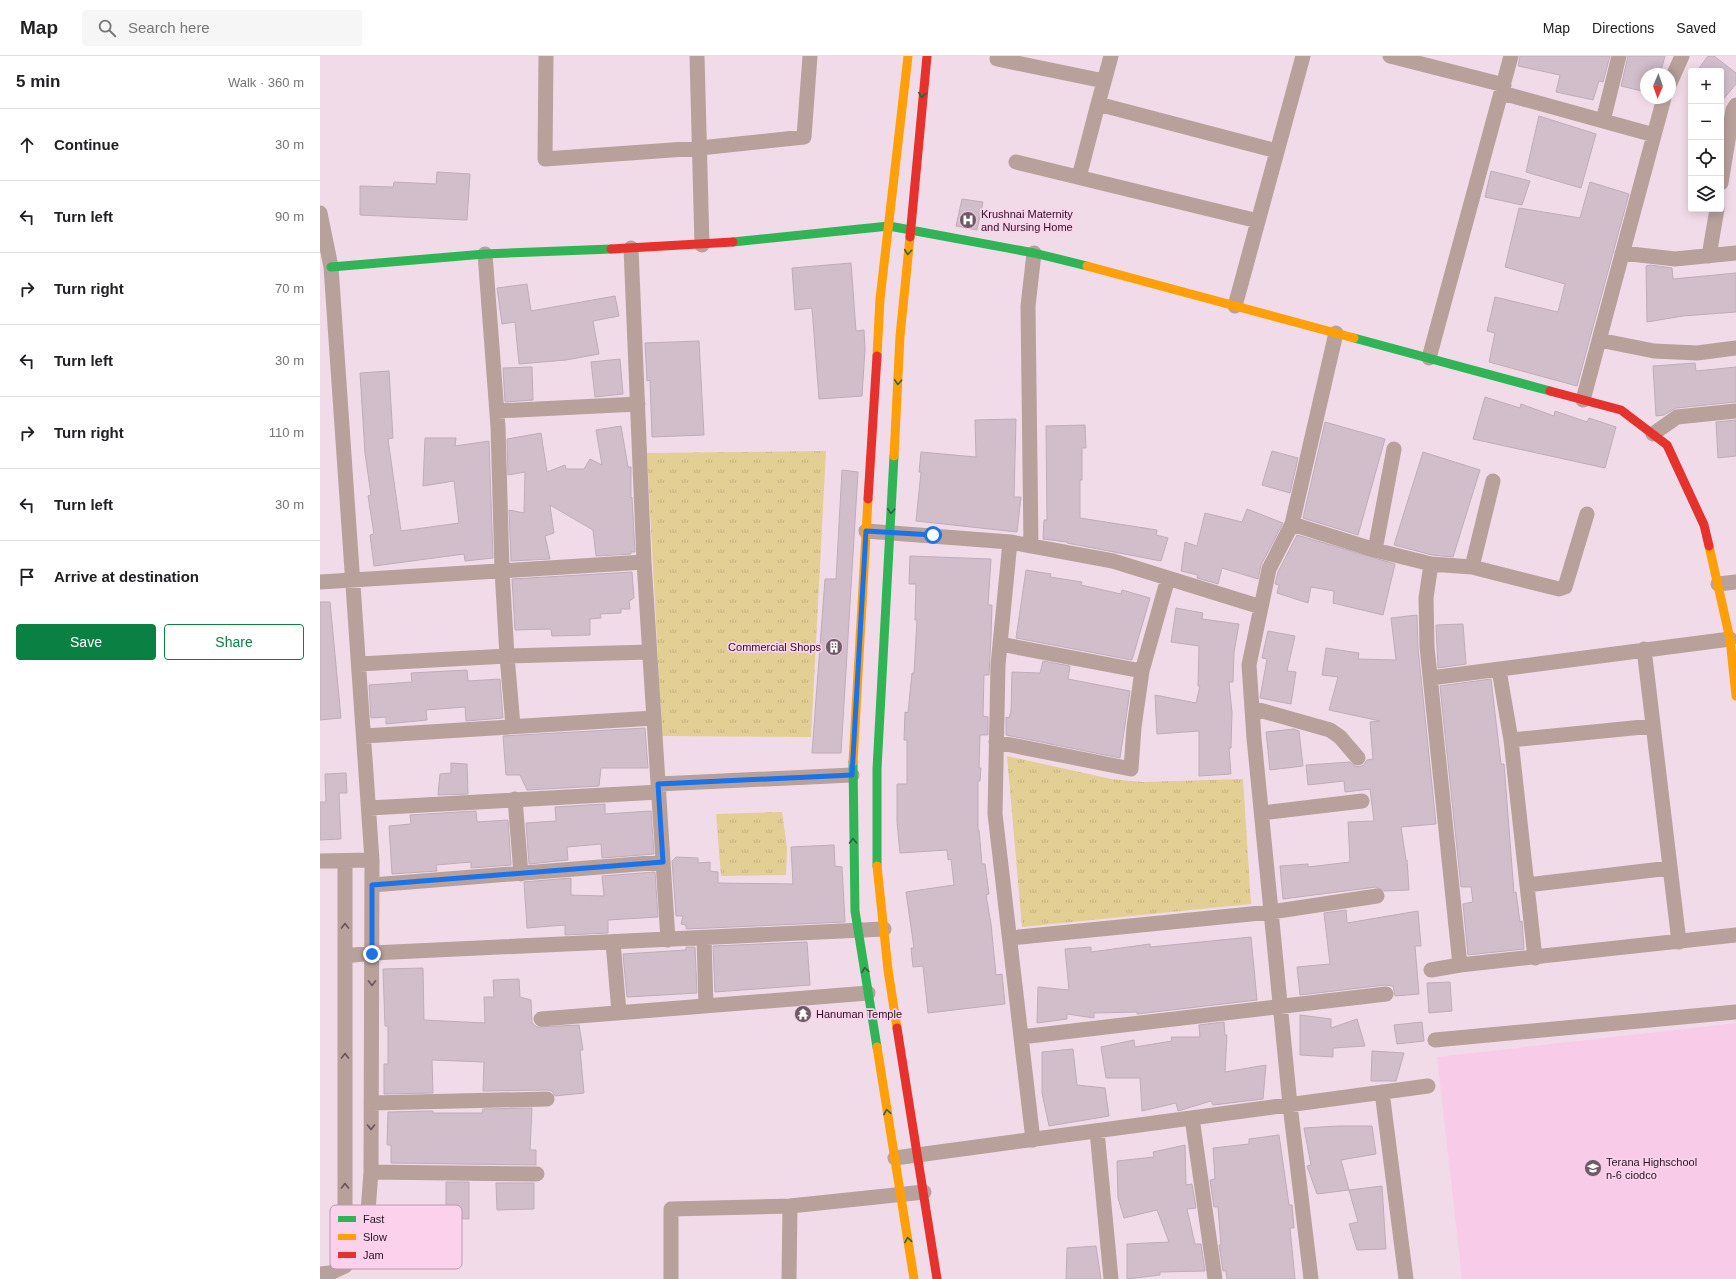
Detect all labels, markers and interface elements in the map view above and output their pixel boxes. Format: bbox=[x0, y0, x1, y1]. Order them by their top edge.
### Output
search box bbox=[82, 10, 362, 46]
text: Map bbox=[20, 17, 58, 38]
icon: search bbox=[96, 17, 118, 39]
text: Search here bbox=[128, 19, 210, 36]
text: Map bbox=[1543, 20, 1570, 36]
text: Directions bbox=[1592, 20, 1654, 36]
text: Saved bbox=[1676, 20, 1716, 36]
north arrow bbox=[1640, 68, 1676, 104]
map controls bbox=[1688, 68, 1724, 212]
button: + bbox=[1688, 68, 1724, 104]
text: 5 min bbox=[16, 72, 60, 91]
text: Walk · 360 m bbox=[228, 75, 304, 90]
one-way arrow bbox=[918, 92, 927, 98]
button: − bbox=[1688, 104, 1724, 140]
icon: ahead bbox=[16, 134, 38, 156]
text: Continue bbox=[54, 136, 119, 153]
text: 30 m bbox=[275, 137, 304, 152]
button: locate bbox=[1688, 140, 1724, 176]
button: layers bbox=[1688, 176, 1724, 212]
icon: left bbox=[16, 206, 38, 228]
text: Turn left bbox=[54, 208, 113, 225]
place label: Krushnai Maternity and Nursing Home bbox=[981, 208, 1073, 233]
text: 90 m bbox=[275, 209, 304, 224]
hospital icon: Krushnai Maternity and Nursing Home bbox=[958, 210, 978, 230]
one-way arrow bbox=[903, 249, 912, 255]
icon: right bbox=[16, 278, 38, 300]
text: Turn right bbox=[54, 280, 124, 297]
text: 70 m bbox=[275, 281, 304, 296]
icon: left bbox=[16, 350, 38, 372]
text: Turn left bbox=[54, 352, 113, 369]
text: 30 m bbox=[275, 353, 304, 368]
one-way arrow bbox=[893, 379, 902, 385]
icon: right bbox=[16, 422, 38, 444]
text: Turn right bbox=[54, 424, 124, 441]
text: 110 m bbox=[269, 425, 304, 440]
icon: left bbox=[16, 494, 38, 516]
text: Turn left bbox=[54, 496, 113, 513]
text: 30 m bbox=[275, 497, 304, 512]
one-way arrow bbox=[886, 508, 895, 514]
route start bbox=[924, 526, 942, 544]
icon: arrive bbox=[16, 566, 38, 588]
text: Arrive at destination bbox=[54, 568, 199, 585]
button: Save bbox=[16, 624, 156, 660]
button: Share bbox=[164, 624, 304, 660]
building icon: Commercial Shops bbox=[824, 637, 844, 657]
place label: Commercial Shops bbox=[728, 641, 821, 653]
one-way arrow bbox=[849, 838, 858, 844]
one-way arrow bbox=[341, 923, 349, 929]
route end bbox=[363, 945, 381, 963]
one-way arrow bbox=[861, 967, 869, 973]
one-way arrow bbox=[368, 980, 376, 986]
temple icon: Hanuman Temple bbox=[793, 1004, 813, 1024]
place label: Hanuman Temple bbox=[816, 1008, 902, 1020]
one-way arrow bbox=[341, 1053, 349, 1059]
one-way arrow bbox=[884, 1109, 892, 1115]
one-way arrow bbox=[367, 1124, 375, 1130]
place label: Terana Highschool n-6 ciodco bbox=[1606, 1156, 1697, 1181]
school or university icon: Terana Highschool n-6 ciodco bbox=[1583, 1158, 1603, 1178]
one-way arrow bbox=[341, 1183, 349, 1189]
legend bbox=[330, 1205, 462, 1269]
text: Fast bbox=[363, 1213, 384, 1225]
text: Slow bbox=[363, 1231, 387, 1243]
one-way arrow bbox=[904, 1237, 913, 1244]
text: Jam bbox=[363, 1249, 384, 1261]

